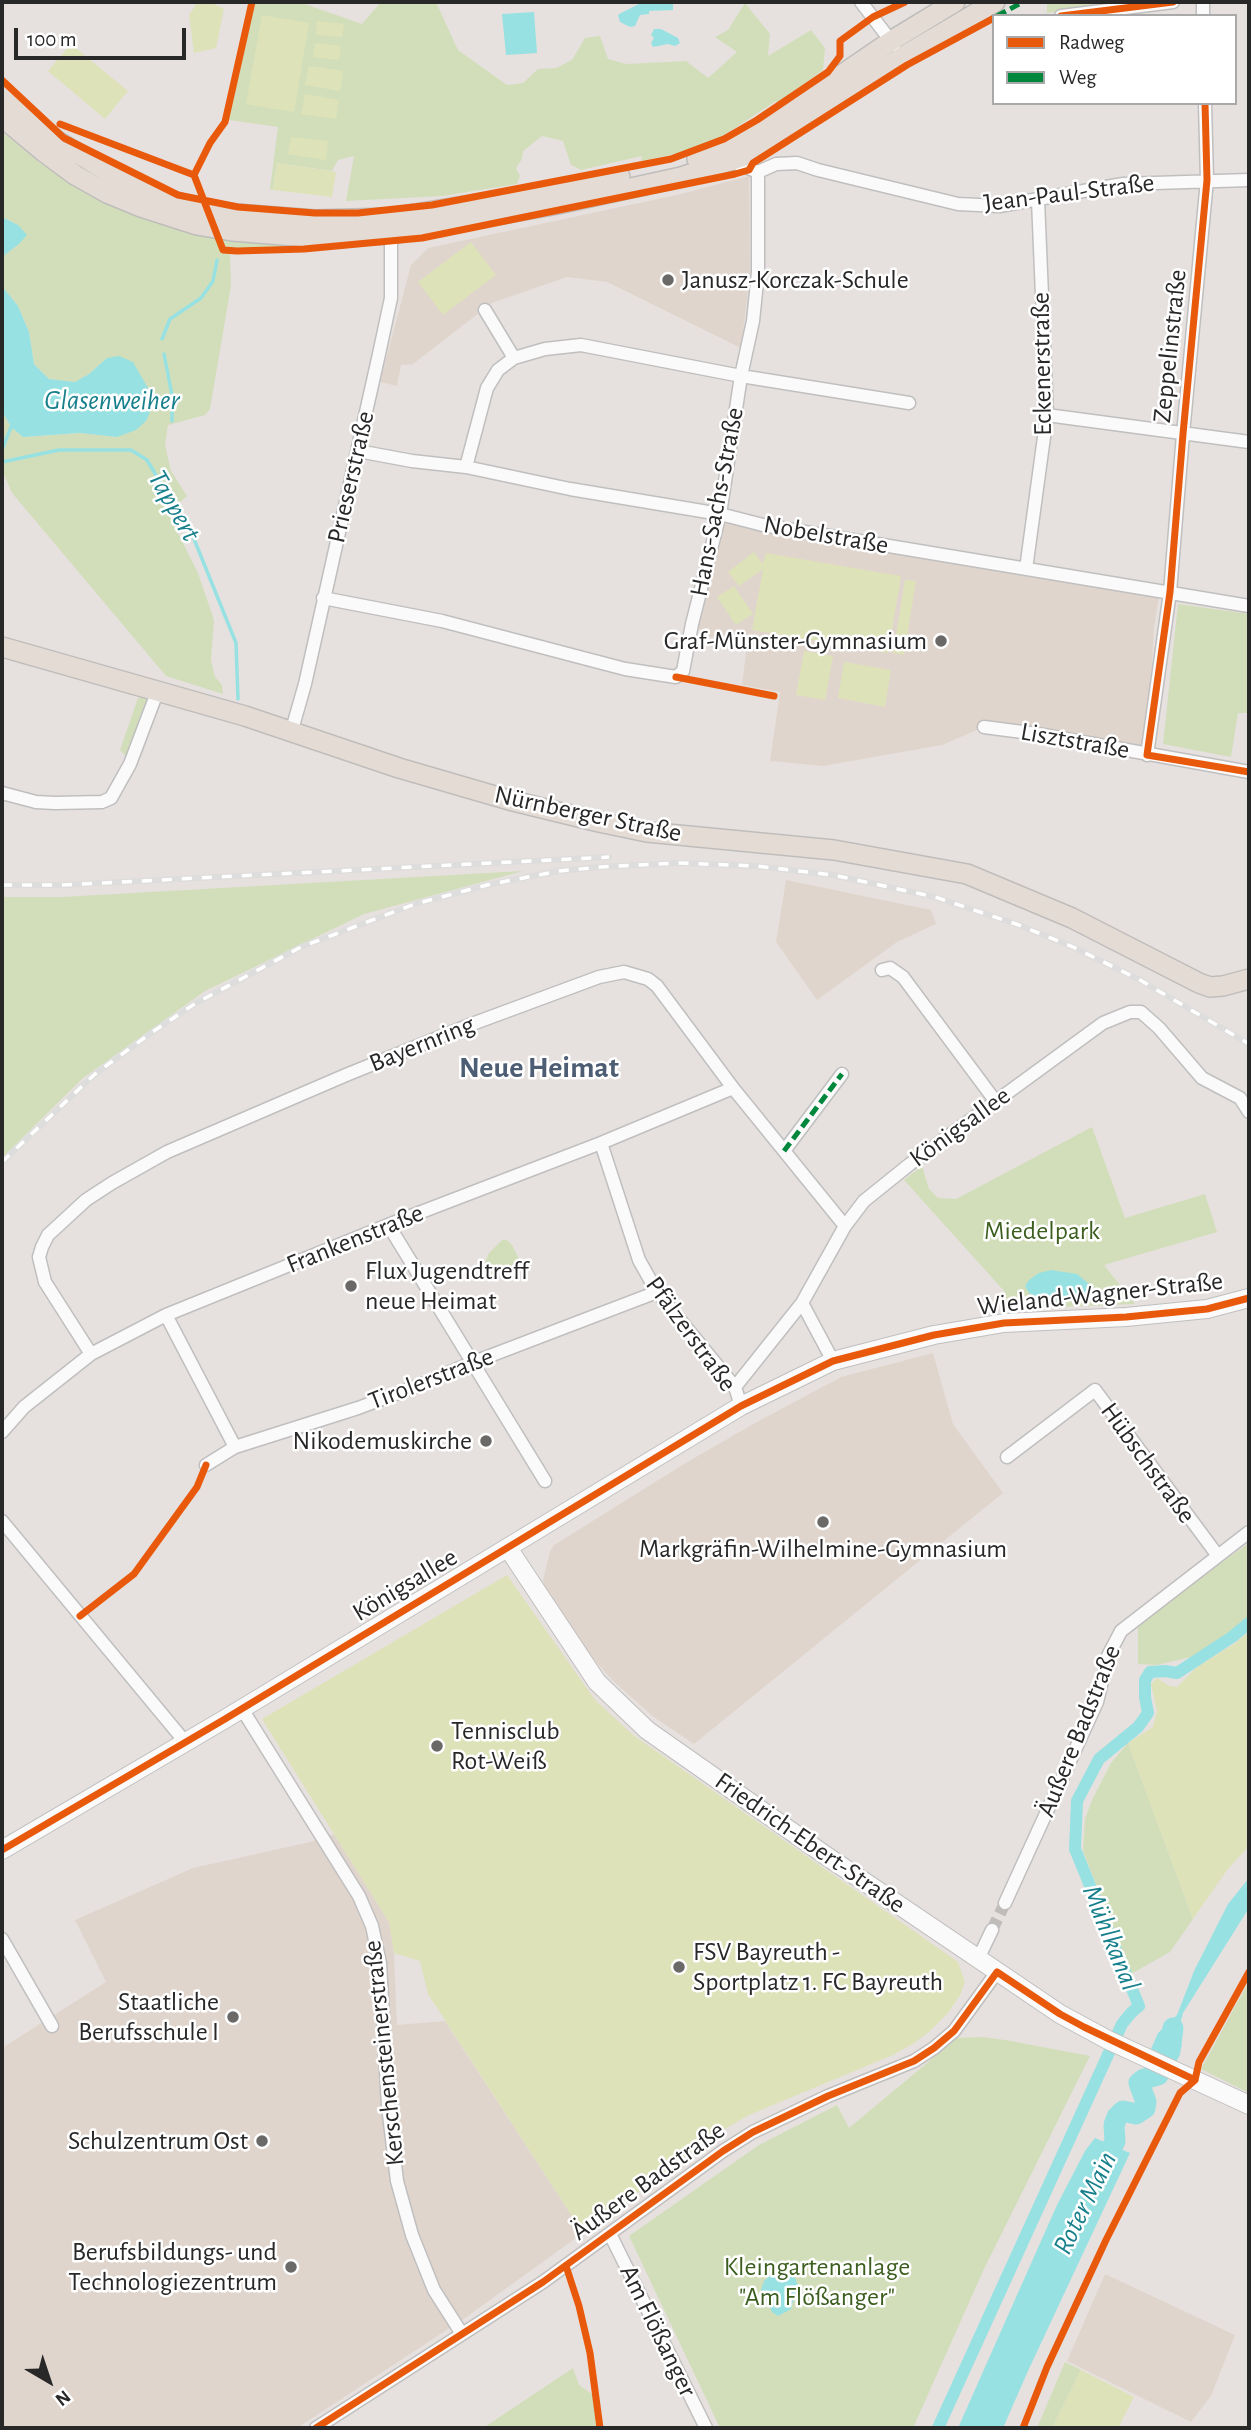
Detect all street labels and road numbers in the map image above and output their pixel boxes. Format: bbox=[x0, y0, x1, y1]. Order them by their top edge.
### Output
street label: Jean-Paul-Straße bbox=[982, 167, 1156, 219]
street label: Zeppelinstraße bbox=[1146, 268, 1194, 424]
street label: Eckenerstraße bbox=[1025, 292, 1059, 436]
street label: Hans-Sachs-Straße bbox=[683, 405, 751, 599]
street label: Prieserstraße bbox=[321, 408, 381, 546]
street label: Nobelstraße bbox=[761, 509, 891, 561]
street label: Lisztstraße bbox=[1018, 716, 1132, 766]
street label: Nürnberger Straße bbox=[492, 779, 684, 849]
street label: Bayernring bbox=[365, 1009, 479, 1079]
street label: Königsallee bbox=[904, 1080, 1016, 1174]
street label: Frankenstraße bbox=[282, 1197, 428, 1281]
street label: Wieland-Wagner-Straße bbox=[976, 1266, 1224, 1322]
street label: Pfälzerstraße bbox=[639, 1270, 743, 1398]
street label: Tirolerstraße bbox=[364, 1341, 498, 1417]
street label: Hübschstraße bbox=[1094, 1396, 1202, 1530]
street label: Königsallee bbox=[347, 1542, 463, 1628]
street label: Äußere Badstraße bbox=[1030, 1640, 1128, 1822]
street label: Friedrich-Ebert-Straße bbox=[709, 1766, 911, 1920]
street label: Kerschensteinerstraße bbox=[357, 1939, 411, 2167]
street label: Äußere Badstraße bbox=[565, 2115, 731, 2247]
street label: Am Flößanger bbox=[613, 2260, 703, 2402]

